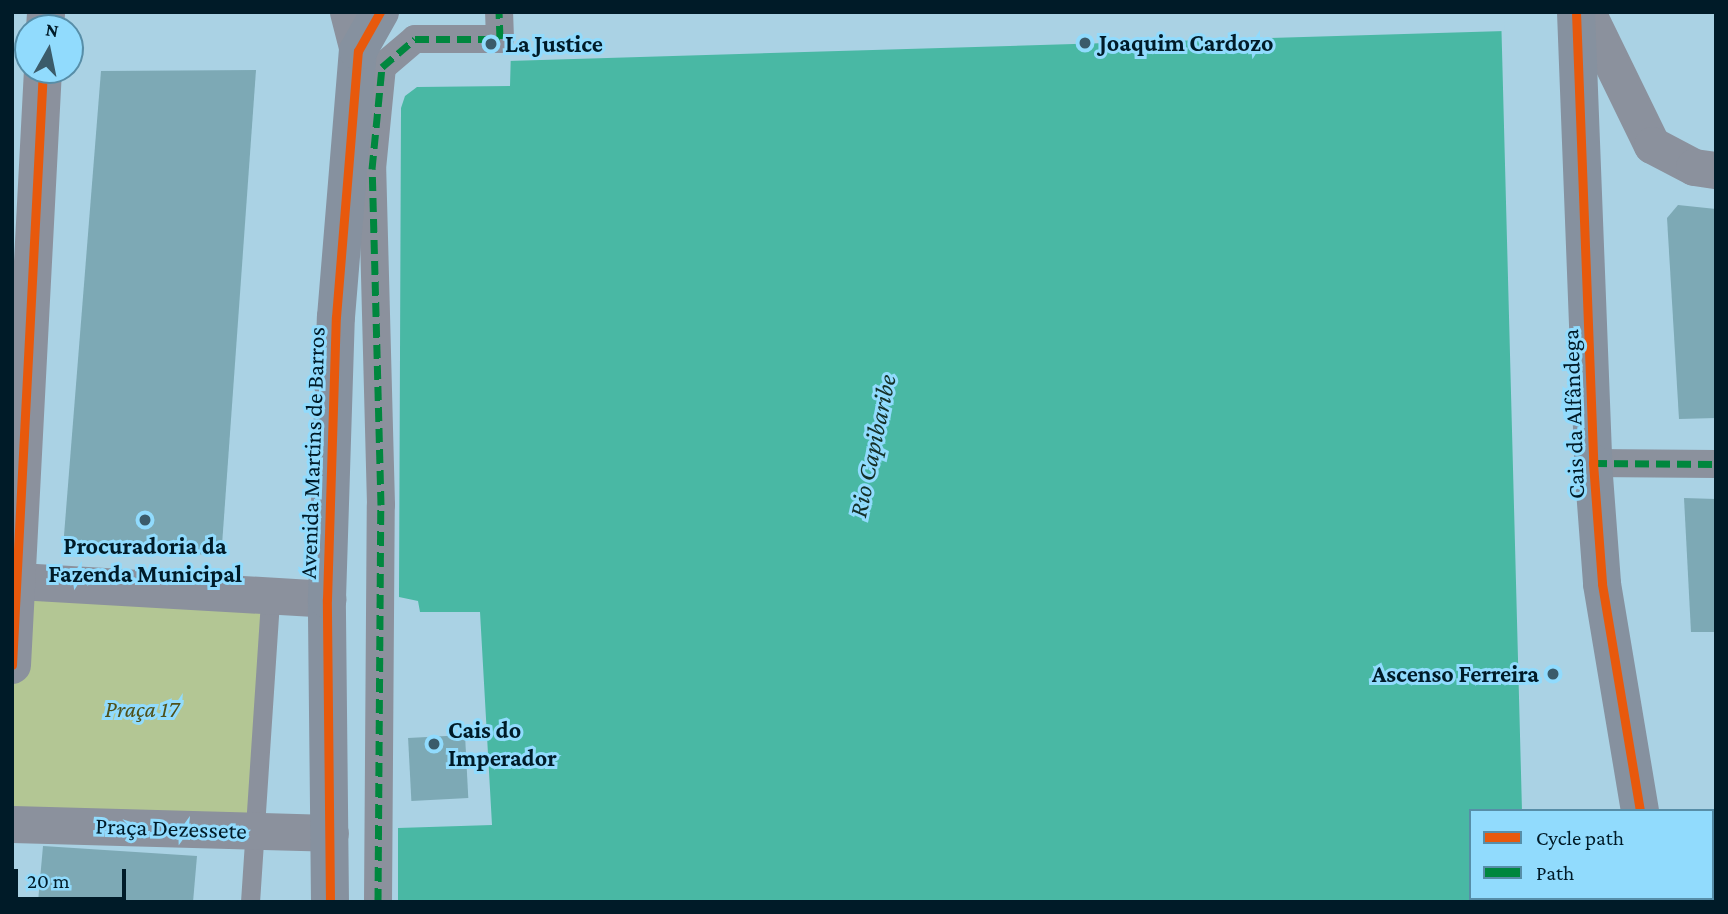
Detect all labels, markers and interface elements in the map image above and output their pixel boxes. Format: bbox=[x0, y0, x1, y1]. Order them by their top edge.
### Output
north arrow bbox=[14, 14, 84, 84]
text: N bbox=[44, 18, 60, 41]
place label: Joaquim Cardozo bbox=[1099, 29, 1274, 57]
place label: La Justice bbox=[505, 30, 603, 58]
marker: Joaquim Cardozo bbox=[1077, 35, 1093, 51]
marker: La Justice bbox=[483, 36, 499, 52]
street label: Avenida Martins de Barros bbox=[293, 326, 331, 580]
street label: Cais da Alfândega bbox=[1556, 328, 1590, 500]
water label: Rio Capibaribe bbox=[843, 372, 903, 520]
marker: Procuradoria da Fazenda Municipal bbox=[137, 512, 153, 528]
place label: Procuradoria da Fazenda Municipal bbox=[48, 532, 242, 588]
place label: Ascenso Ferreira bbox=[1372, 660, 1539, 688]
marker: Ascenso Ferreira bbox=[1545, 666, 1561, 682]
park label: Praça 17 bbox=[105, 695, 179, 723]
place label: Cais do Imperador bbox=[448, 716, 557, 772]
marker: Cais do Imperador bbox=[426, 736, 442, 752]
legend bbox=[1469, 809, 1714, 900]
street label: Praça Dezessete bbox=[95, 811, 247, 845]
text: Cycle path bbox=[1536, 826, 1624, 850]
scale bar bbox=[18, 855, 130, 899]
text: Path bbox=[1536, 861, 1574, 885]
text: 20 m bbox=[27, 869, 70, 893]

